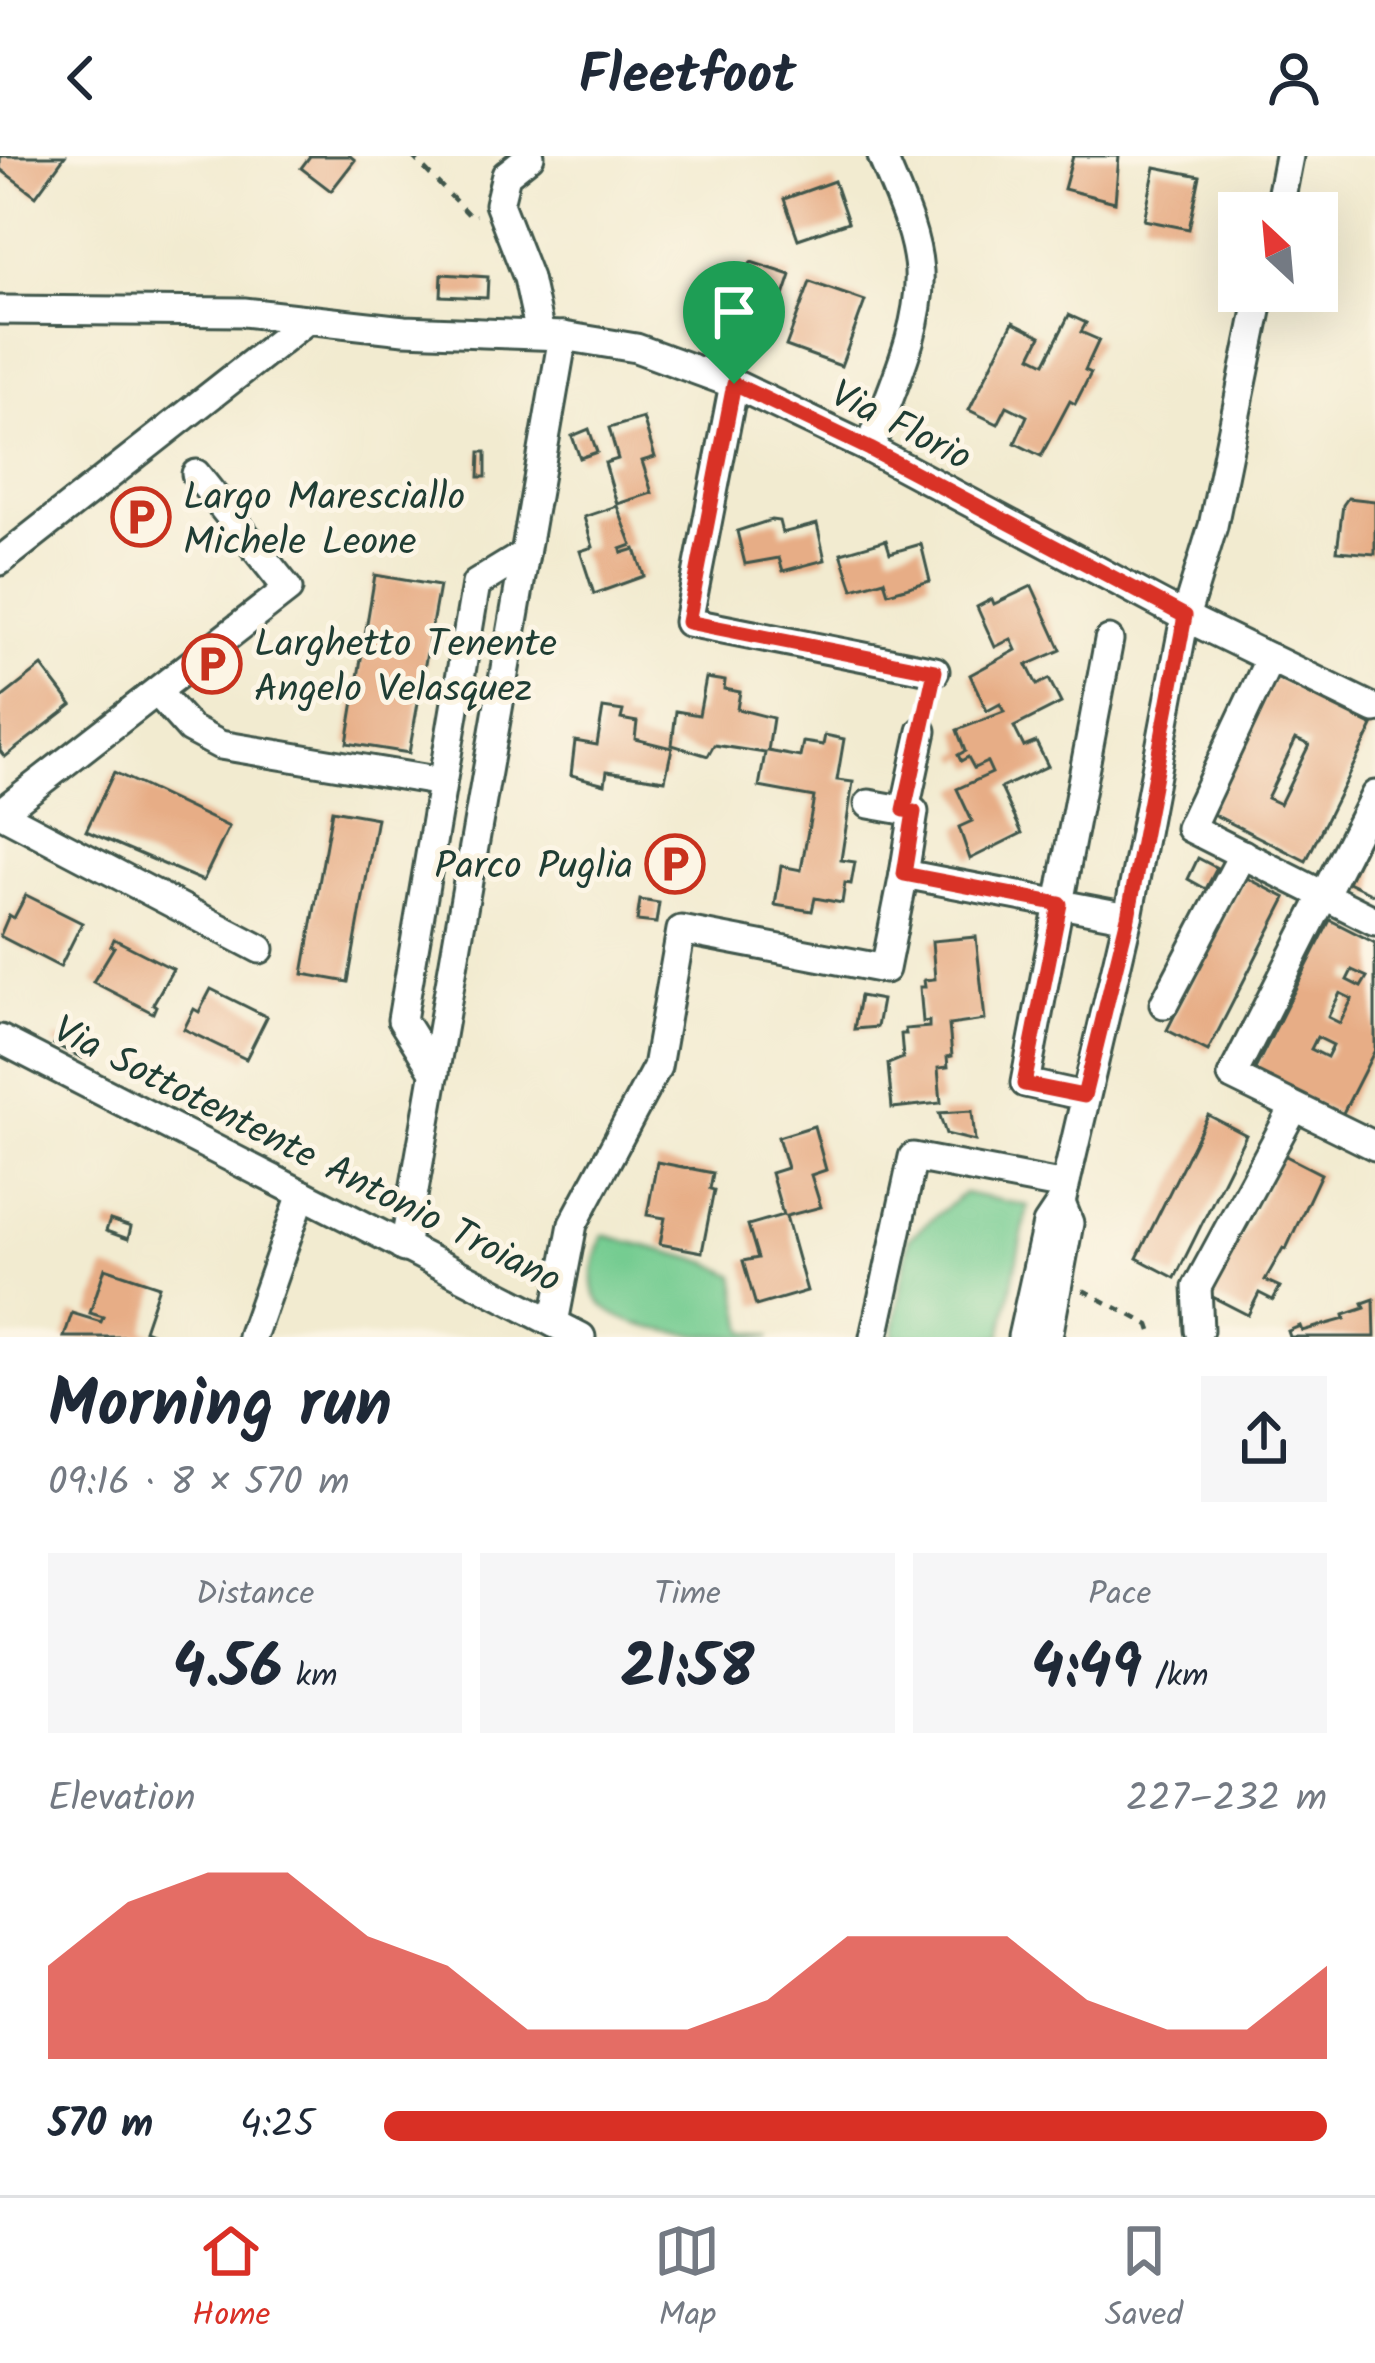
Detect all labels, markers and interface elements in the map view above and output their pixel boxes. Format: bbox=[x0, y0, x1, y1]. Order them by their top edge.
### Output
text: Fleetfoot bbox=[579, 35, 796, 121]
icon: back bbox=[48, 45, 114, 111]
icon: person bbox=[1261, 45, 1327, 111]
north arrow bbox=[1218, 192, 1338, 312]
map controls bbox=[1218, 192, 1338, 312]
pin bbox=[683, 261, 785, 384]
icon: arrive bbox=[701, 279, 767, 345]
street label: Via Florio bbox=[819, 366, 982, 490]
place label: Largo Maresciallo Michele Leone bbox=[183, 468, 465, 575]
parking icon: Largo Maresciallo Michele Leone bbox=[110, 486, 172, 548]
place label: Larghetto Tenente Angelo Velasquez bbox=[254, 615, 557, 722]
parking icon: Larghetto Tenente Angelo Velasquez bbox=[181, 633, 243, 695]
parking icon: Parco Puglia bbox=[644, 833, 706, 895]
place label: Parco Puglia bbox=[434, 837, 633, 899]
street label: Via Sottotentente Antonio Troiano bbox=[41, 1001, 571, 1312]
text: Morning run bbox=[48, 1355, 392, 1460]
button: share bbox=[1201, 1376, 1327, 1502]
text: 09:16 · 8 × 570 m bbox=[48, 1453, 349, 1515]
text: Distance bbox=[196, 1569, 314, 1622]
text: Time bbox=[654, 1569, 721, 1622]
text: Pace bbox=[1088, 1569, 1151, 1622]
text: 4.56 bbox=[173, 1622, 283, 1718]
text: 21:58 bbox=[621, 1622, 754, 1718]
text: 4:49 bbox=[1031, 1622, 1142, 1718]
text: km bbox=[283, 1651, 338, 1704]
text: /km bbox=[1142, 1651, 1208, 1704]
text: Elevation bbox=[48, 1769, 196, 1831]
text: 227–232 m bbox=[1126, 1769, 1327, 1831]
text: 570 m bbox=[48, 2095, 153, 2157]
text: 4:25 bbox=[240, 2095, 315, 2157]
tab: Home bbox=[192, 2218, 270, 2343]
tab: Map bbox=[654, 2218, 720, 2343]
tab: Saved bbox=[1105, 2218, 1183, 2343]

